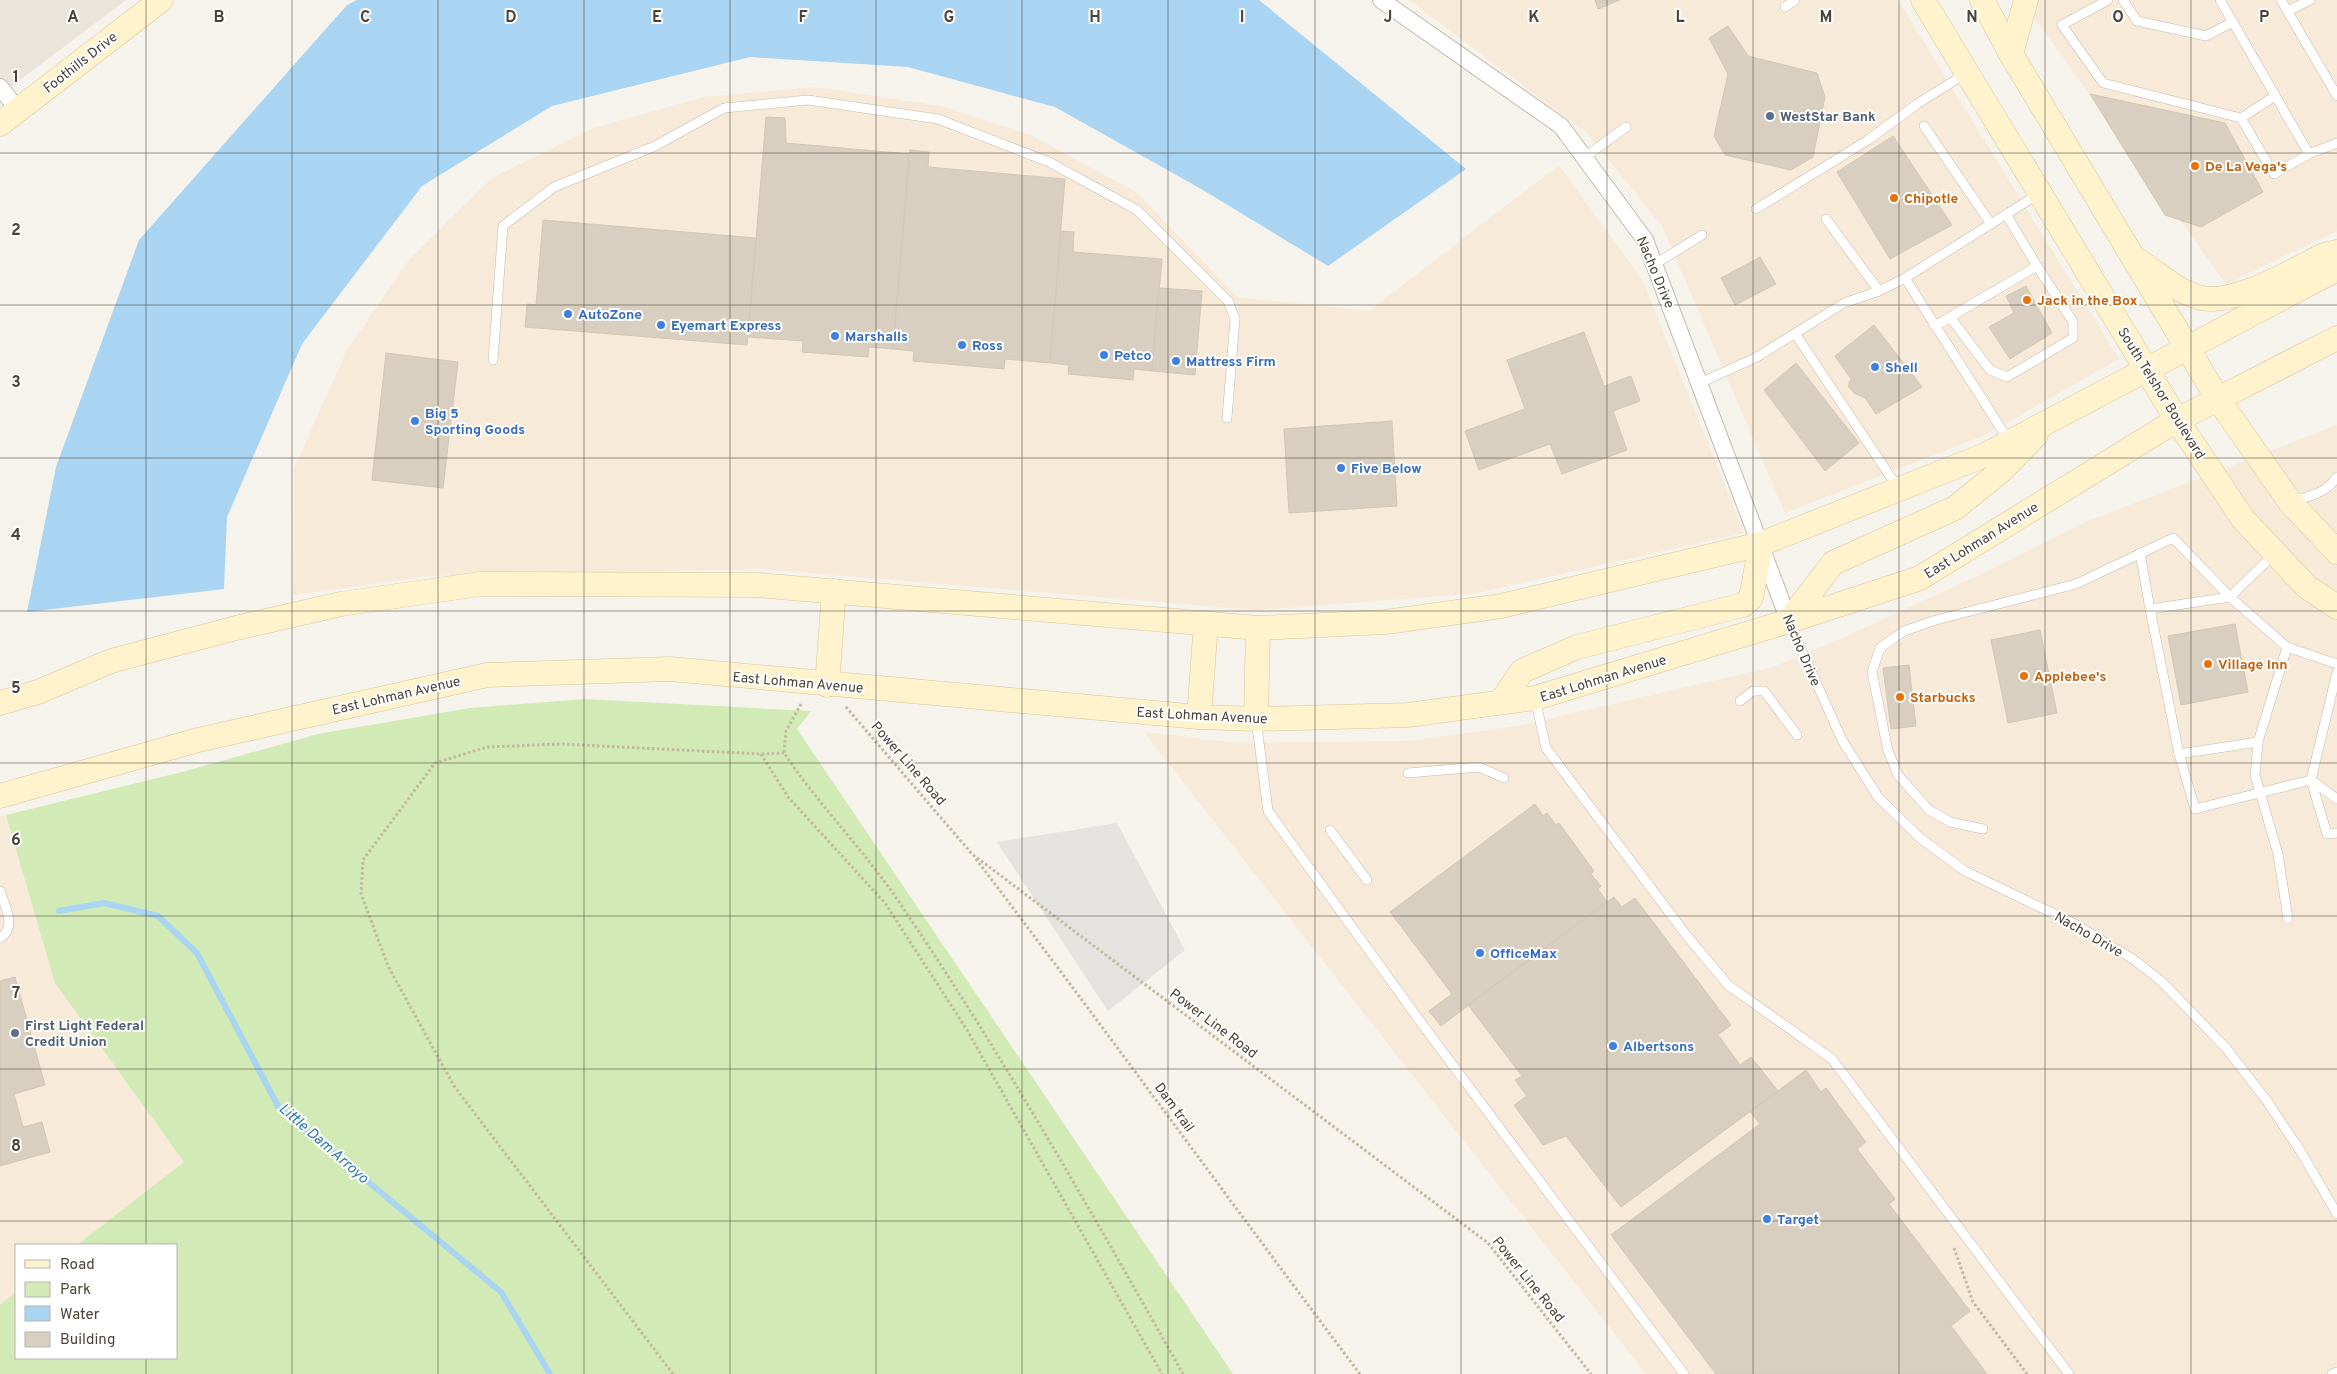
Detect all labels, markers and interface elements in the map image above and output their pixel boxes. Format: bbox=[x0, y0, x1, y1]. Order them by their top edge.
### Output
text: A bbox=[67, 8, 79, 28]
text: B bbox=[213, 8, 225, 28]
text: C bbox=[360, 8, 370, 28]
text: D bbox=[505, 8, 517, 28]
text: E bbox=[652, 8, 662, 28]
text: F bbox=[798, 8, 808, 28]
text: G bbox=[944, 8, 954, 28]
text: H bbox=[1089, 8, 1101, 28]
text: I bbox=[1240, 8, 1244, 28]
text: J bbox=[1384, 8, 1392, 28]
text: K bbox=[1528, 8, 1540, 28]
text: L bbox=[1675, 8, 1685, 28]
text: M bbox=[1820, 8, 1832, 28]
text: N bbox=[1966, 8, 1978, 28]
text: O bbox=[2112, 8, 2124, 28]
text: P bbox=[2259, 8, 2269, 28]
street label: Foothills Drive bbox=[41, 29, 121, 97]
text: 1 bbox=[13, 68, 19, 88]
place label: WestStar Bank bbox=[1780, 109, 1876, 126]
marker: WestStar Bank bbox=[1764, 110, 1776, 122]
place label: De La Vega's bbox=[2205, 159, 2287, 176]
marker: De La Vega's bbox=[2189, 160, 2201, 172]
place label: Chipotle bbox=[1904, 191, 1958, 208]
marker: Chipotle bbox=[1888, 192, 1900, 204]
text: 2 bbox=[11, 221, 21, 241]
street label: Nacho Drive bbox=[1632, 234, 1677, 311]
place label: Jack in the Box bbox=[2037, 293, 2138, 310]
marker: Jack in the Box bbox=[2021, 294, 2033, 306]
place label: AutoZone bbox=[578, 307, 642, 324]
marker: AutoZone bbox=[562, 308, 574, 320]
place label: Eyemart Express bbox=[671, 318, 781, 335]
marker: Eyemart Express bbox=[655, 319, 667, 331]
street label: South Telshor Boulevard bbox=[2113, 325, 2208, 463]
place label: Marshalls bbox=[845, 329, 908, 346]
marker: Marshalls bbox=[829, 330, 841, 342]
place label: Ross bbox=[972, 338, 1003, 355]
marker: Ross bbox=[956, 339, 968, 351]
place label: Petco bbox=[1114, 348, 1151, 365]
marker: Petco bbox=[1098, 349, 1110, 361]
place label: Mattress Firm bbox=[1186, 354, 1276, 371]
marker: Mattress Firm bbox=[1170, 355, 1182, 367]
place label: Shell bbox=[1885, 360, 1918, 377]
marker: Shell bbox=[1869, 361, 1881, 373]
text: 3 bbox=[11, 373, 21, 393]
place label: Big 5 Sporting Goods bbox=[425, 406, 525, 439]
marker: Big 5 Sporting Goods bbox=[409, 415, 421, 427]
place label: Five Below bbox=[1351, 461, 1422, 478]
marker: Five Below bbox=[1335, 462, 1347, 474]
street label: East Lohman Avenue bbox=[1922, 499, 2042, 583]
text: 4 bbox=[11, 526, 21, 546]
street label: Nacho Drive bbox=[1778, 612, 1823, 689]
street label: East Lohman Avenue bbox=[1538, 652, 1669, 707]
place label: Village Inn bbox=[2218, 657, 2288, 674]
marker: Village Inn bbox=[2202, 658, 2214, 670]
street label: East Lohman Avenue bbox=[732, 669, 864, 698]
place label: Applebee's bbox=[2034, 669, 2106, 686]
marker: Applebee's bbox=[2018, 670, 2030, 682]
street label: East Lohman Avenue bbox=[330, 673, 462, 720]
text: 5 bbox=[11, 679, 21, 699]
place label: Starbucks bbox=[1910, 690, 1976, 707]
marker: Starbucks bbox=[1894, 691, 1906, 703]
street label: East Lohman Avenue bbox=[1136, 705, 1268, 728]
street label: Power Line Road bbox=[867, 719, 949, 809]
text: 6 bbox=[11, 831, 21, 851]
street label: Nacho Drive bbox=[2051, 909, 2126, 962]
place label: OfficeMax bbox=[1490, 946, 1557, 963]
marker: OfficeMax bbox=[1474, 947, 1486, 959]
text: 7 bbox=[12, 984, 20, 1004]
street label: Power Line Road bbox=[1166, 986, 1260, 1063]
place label: First Light Federal Credit Union bbox=[25, 1018, 144, 1051]
marker: First Light Federal Credit Union bbox=[9, 1027, 21, 1039]
place label: Albertsons bbox=[1623, 1039, 1694, 1056]
marker: Albertsons bbox=[1607, 1040, 1619, 1052]
street label: Dam trail bbox=[1150, 1080, 1197, 1136]
water label: Little Dam Arroyo bbox=[274, 1100, 372, 1188]
text: 8 bbox=[11, 1137, 21, 1157]
place label: Target bbox=[1777, 1212, 1819, 1229]
marker: Target bbox=[1761, 1213, 1773, 1225]
street label: Power Line Road bbox=[1488, 1234, 1568, 1326]
legend bbox=[15, 1244, 178, 1359]
text: Road bbox=[60, 1256, 95, 1275]
text: Park bbox=[60, 1281, 91, 1300]
text: Water bbox=[60, 1306, 100, 1325]
text: Building bbox=[60, 1331, 115, 1350]

